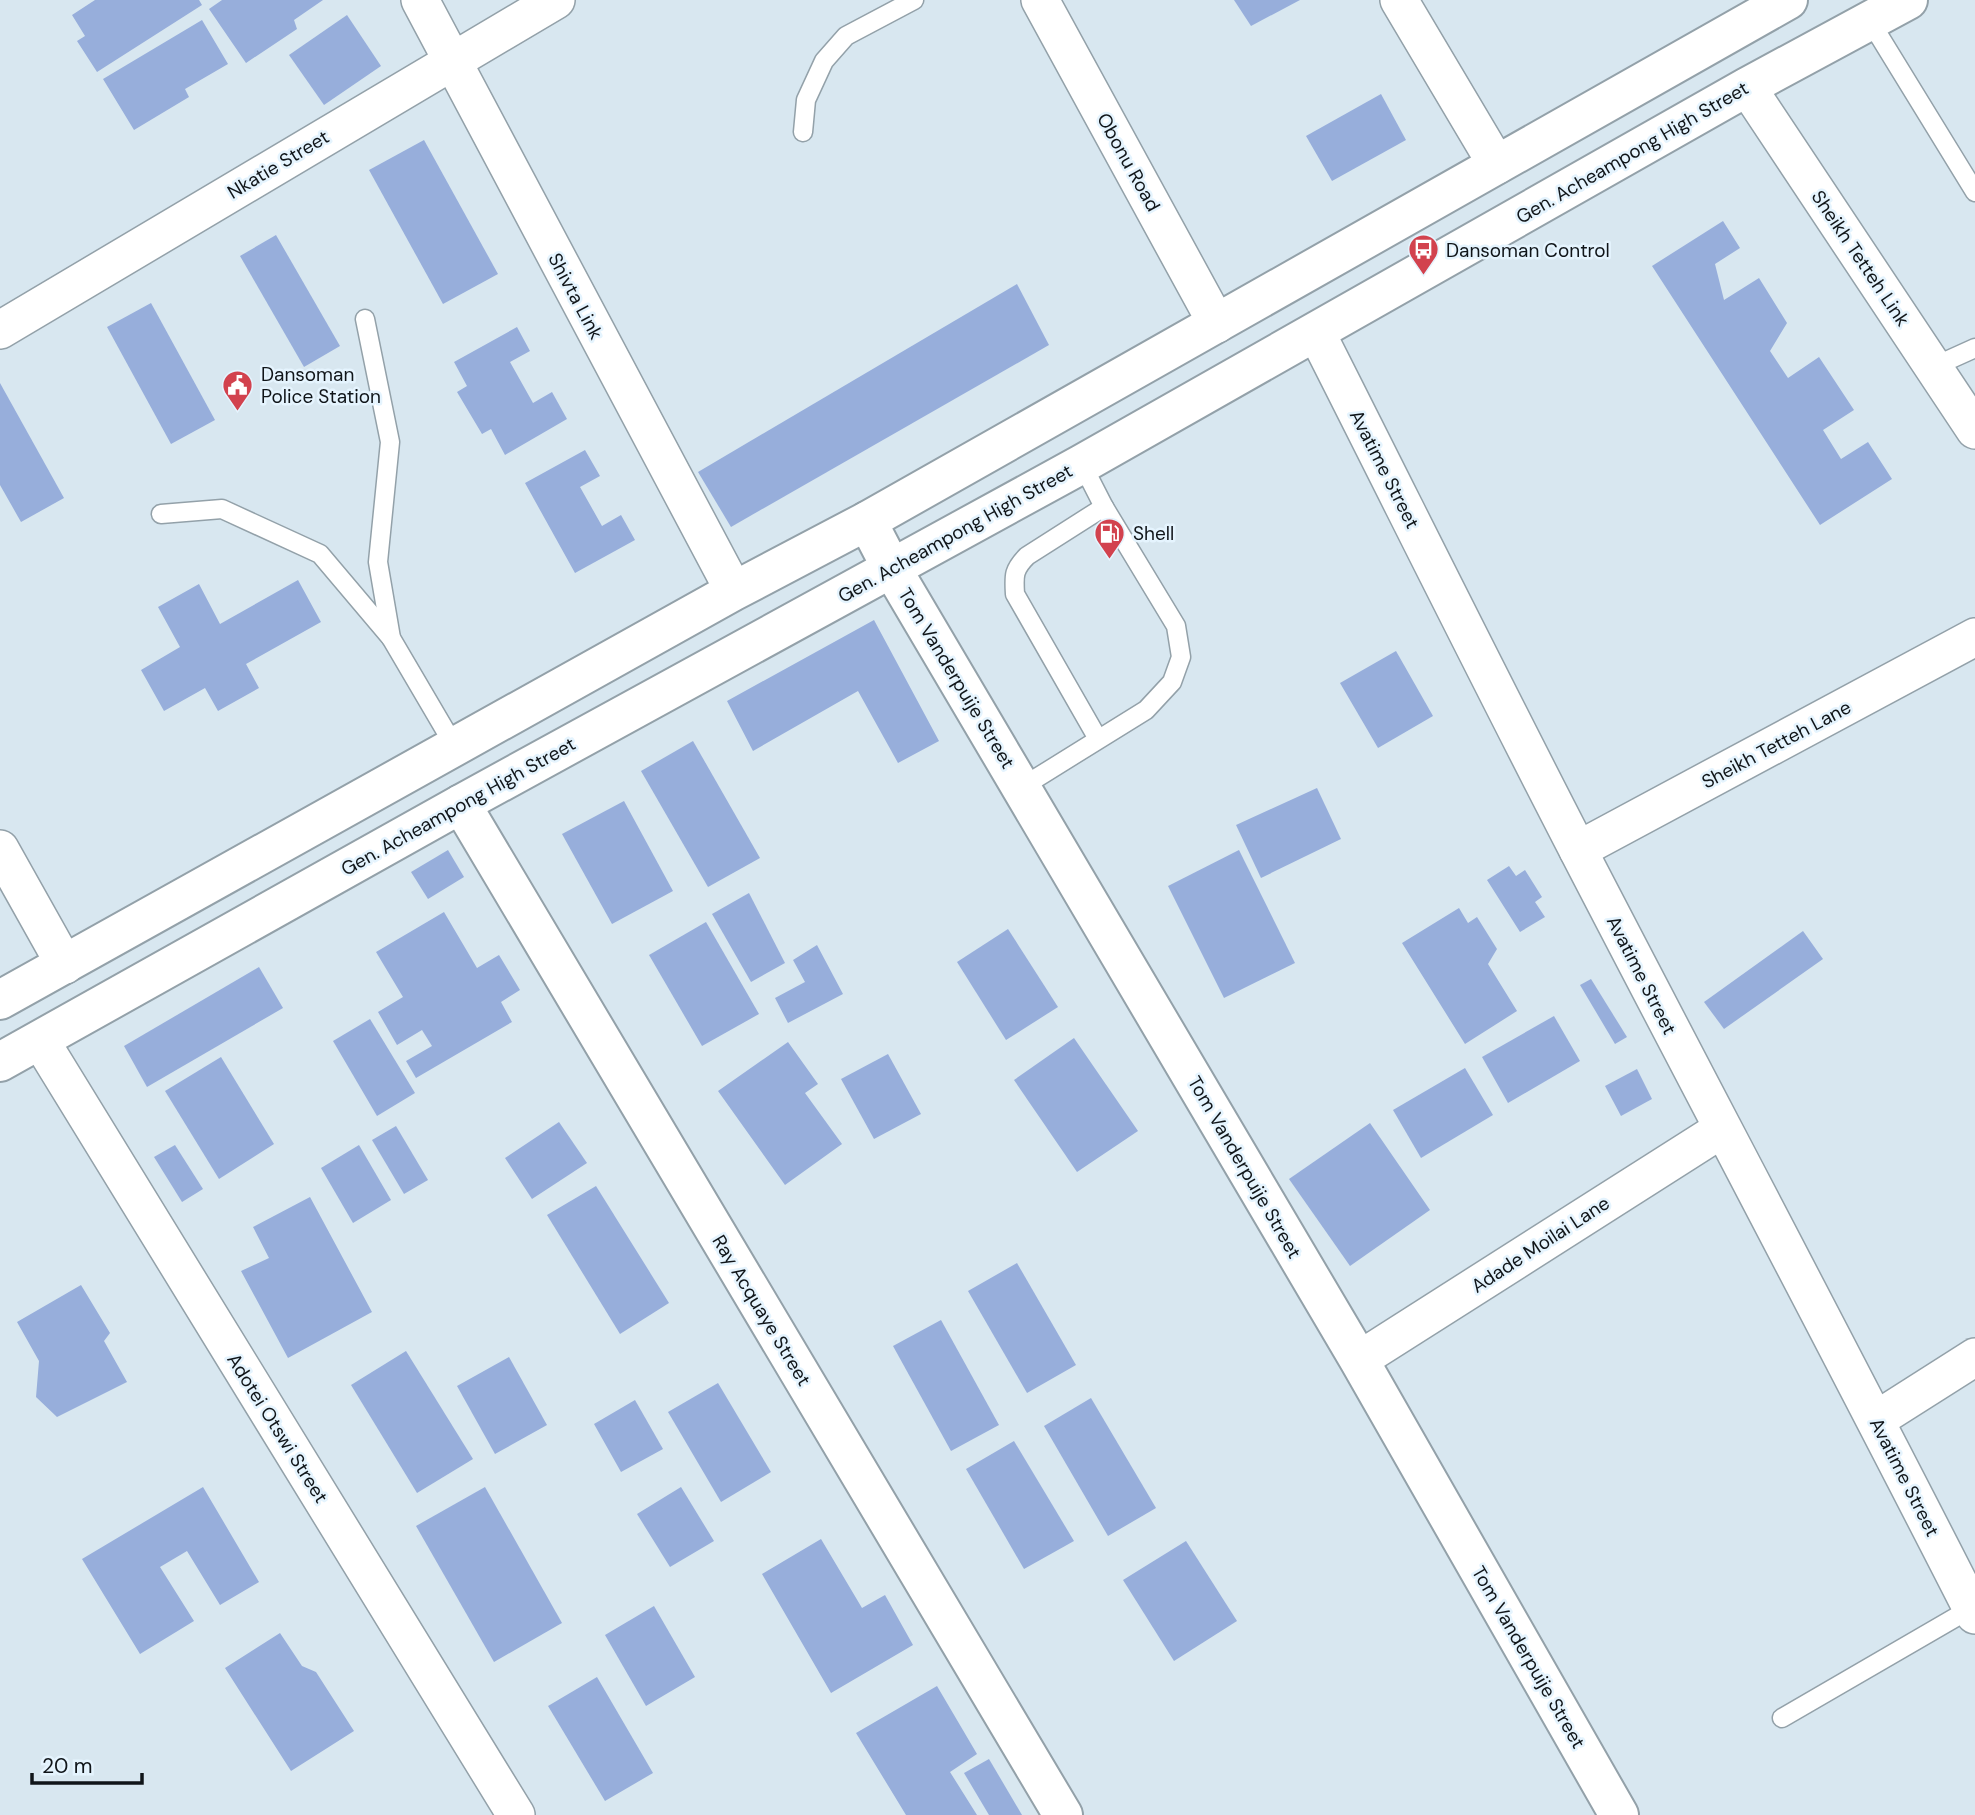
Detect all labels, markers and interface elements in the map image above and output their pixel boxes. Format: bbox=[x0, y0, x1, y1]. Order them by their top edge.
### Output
street label: Gen. Acheampong High Street bbox=[1511, 75, 1753, 229]
street label: Obonu Road bbox=[1091, 109, 1166, 216]
street label: Nkatie Street bbox=[223, 124, 334, 205]
street label: Sheikh Tetteh Link bbox=[1806, 185, 1916, 331]
bus stop icon: Dansoman Control bbox=[1406, 233, 1440, 277]
place label: Dansoman Control bbox=[1446, 238, 1610, 263]
street label: Shivta Link bbox=[542, 249, 609, 344]
place label: Dansoman Police Station bbox=[261, 362, 381, 409]
public building icon: Dansoman Police Station bbox=[221, 368, 255, 412]
street label: Avatime Street bbox=[1344, 406, 1425, 533]
street label: Gen. Acheampong High Street bbox=[834, 458, 1077, 608]
fuel station icon: Shell bbox=[1093, 516, 1127, 560]
place label: Shell bbox=[1133, 521, 1174, 546]
street label: Tom Vanderpuije Street bbox=[893, 583, 1020, 773]
street label: Sheikh Tetteh Lane bbox=[1697, 695, 1855, 794]
street label: Gen. Acheampong High Street bbox=[337, 731, 580, 881]
street label: Avatime Street bbox=[1601, 912, 1682, 1039]
street label: Tom Vanderpuije Street bbox=[1182, 1072, 1307, 1263]
street label: Adade Moilai Lane bbox=[1466, 1190, 1614, 1299]
street label: Ray Acquaye Street bbox=[707, 1230, 817, 1390]
street label: Adotei Otswi Street bbox=[221, 1349, 334, 1508]
street label: Avatime Street bbox=[1864, 1414, 1945, 1541]
street label: Tom Vanderpuije Street bbox=[1466, 1562, 1591, 1753]
scale bar bbox=[32, 1742, 142, 1786]
text: 20 m bbox=[42, 1752, 93, 1780]

